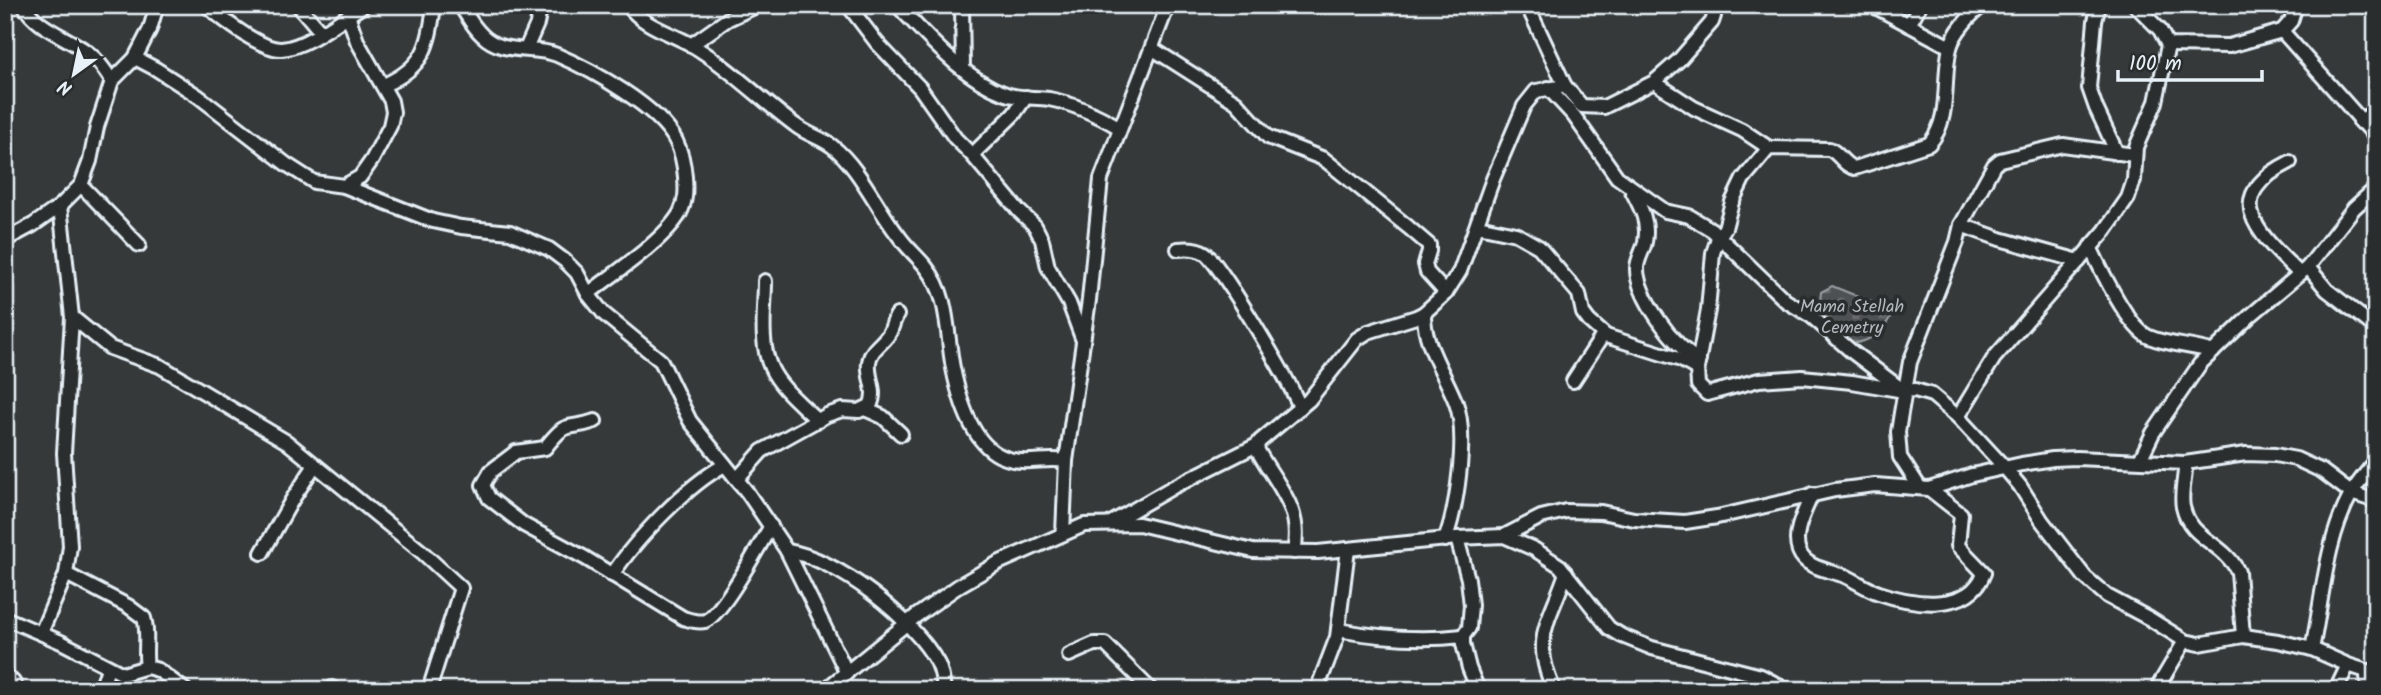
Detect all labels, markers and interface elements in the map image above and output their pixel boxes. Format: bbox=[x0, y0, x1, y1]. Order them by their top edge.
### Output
north arrow bbox=[38, 38, 108, 108]
scale bar bbox=[2118, 38, 2262, 82]
text: 100 m bbox=[2129, 48, 2182, 81]
text: N bbox=[53, 71, 79, 102]
park label: Mama Stellah Cemetry bbox=[1800, 293, 1904, 343]

